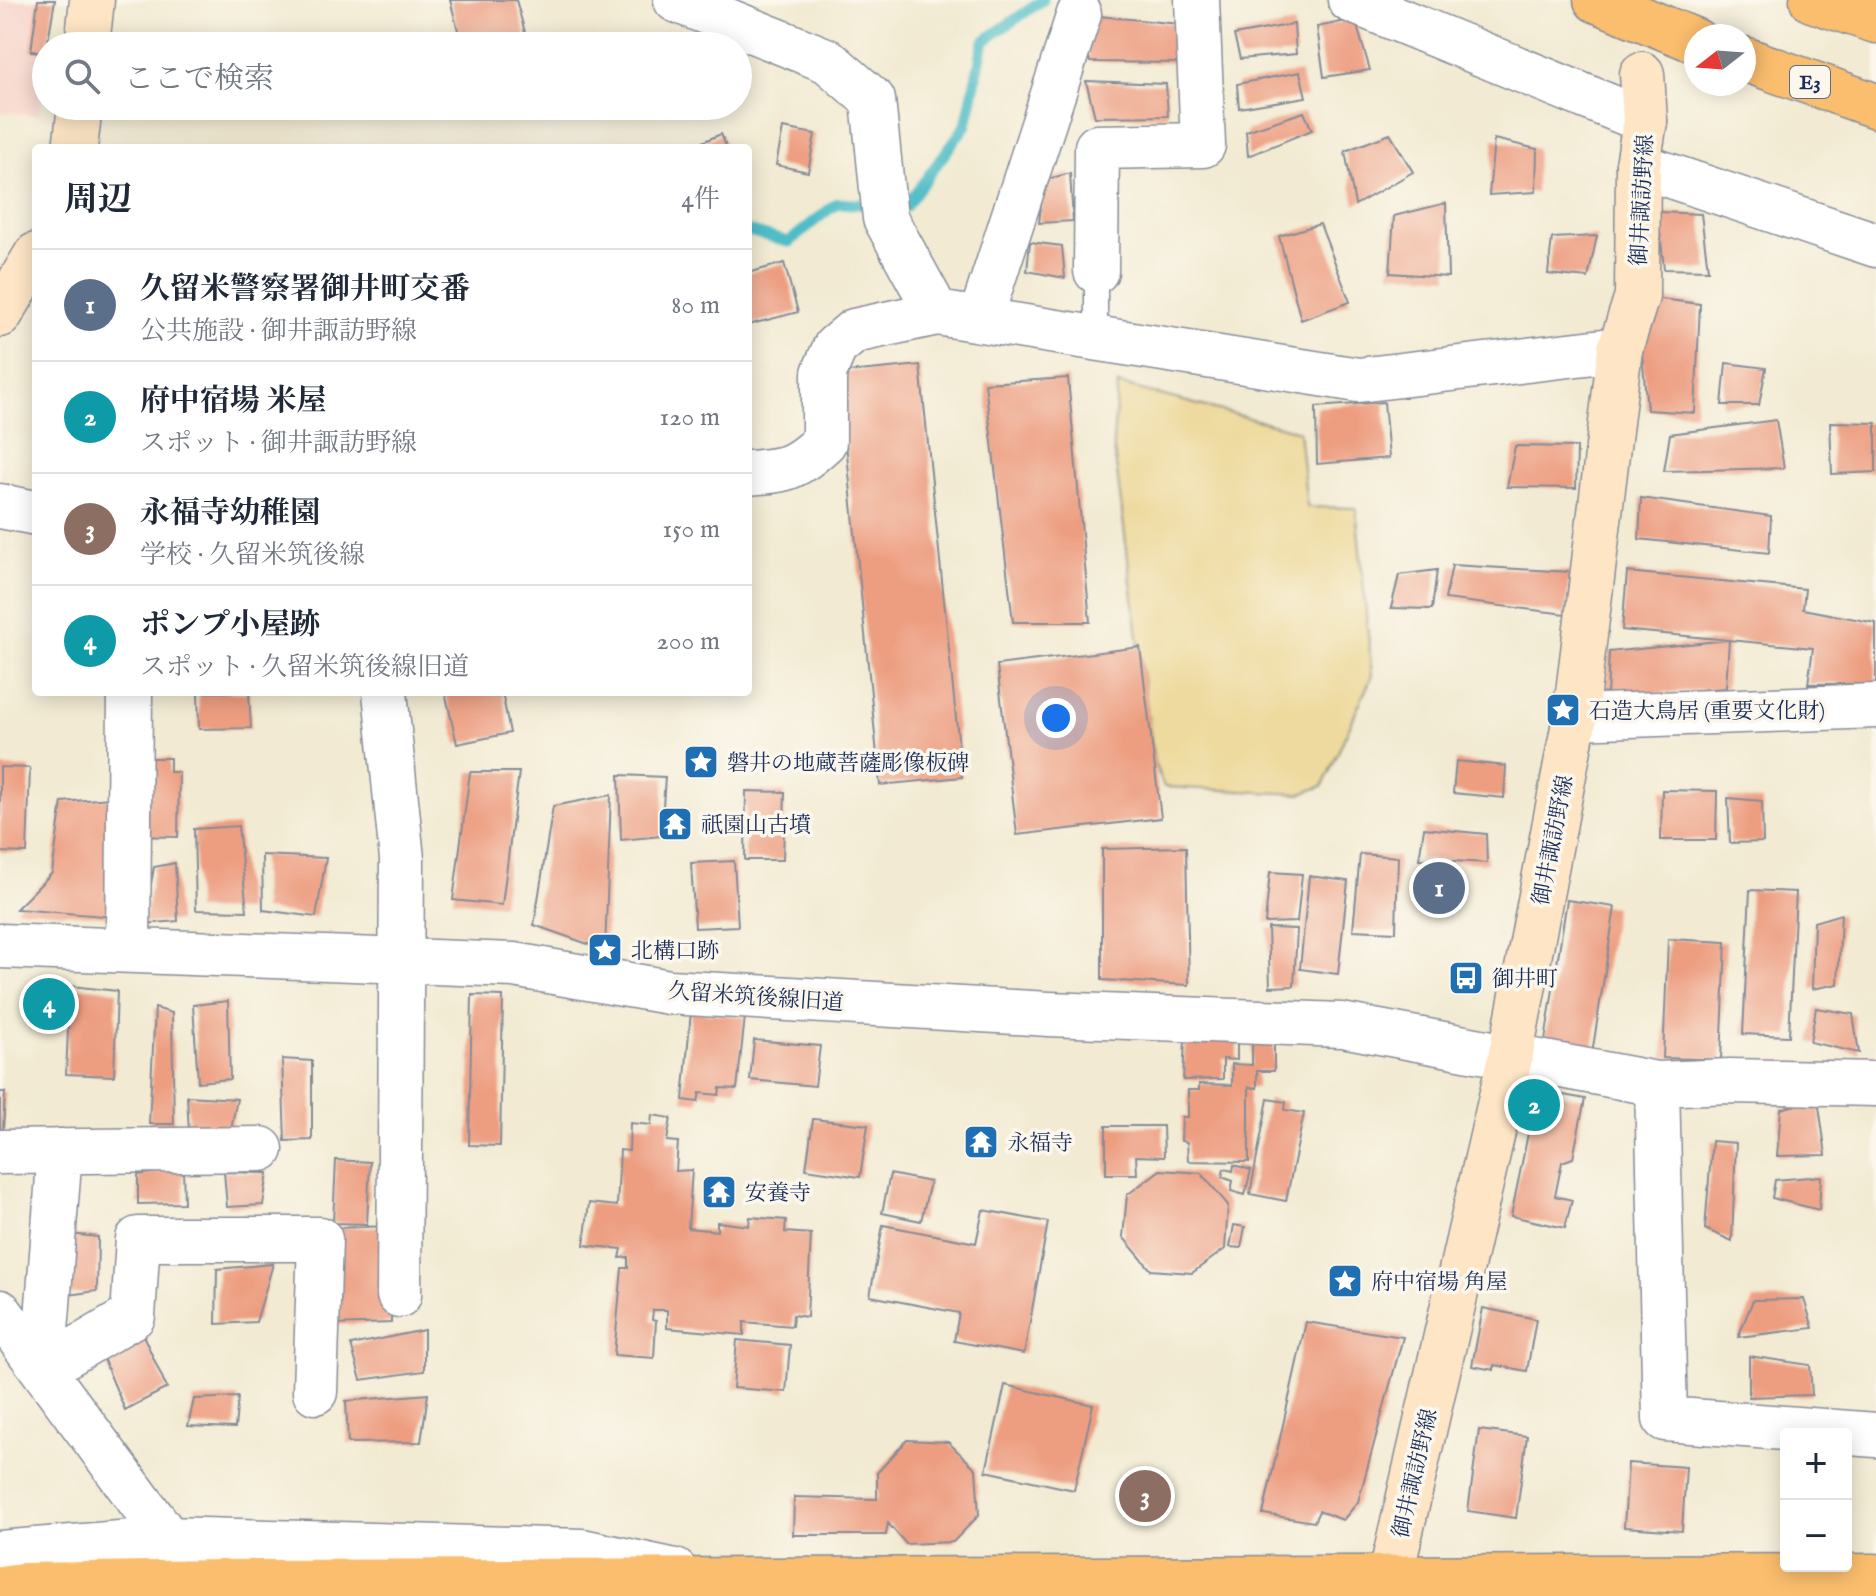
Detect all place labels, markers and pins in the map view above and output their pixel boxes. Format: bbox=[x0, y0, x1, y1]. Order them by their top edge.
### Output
place icon: 石造大鳥居 (重要文化財) bbox=[1544, 691, 1582, 729]
place label: 石造大鳥居 (重要文化財) bbox=[1589, 698, 1825, 726]
place icon: 磐井の地蔵菩薩彫像板碑 bbox=[682, 743, 720, 781]
place label: 磐井の地蔵菩薩彫像板碑 bbox=[727, 750, 969, 778]
temple icon: 祇園山古墳 bbox=[656, 805, 694, 843]
place label: 祇園山古墳 bbox=[701, 812, 811, 840]
pin: 1 bbox=[1413, 858, 1465, 918]
place icon: 北構口跡 bbox=[586, 931, 624, 969]
place label: 北構口跡 bbox=[631, 938, 719, 966]
bus stop icon: 御井町 bbox=[1447, 959, 1485, 997]
place label: 御井町 bbox=[1492, 966, 1558, 994]
pin: 4 bbox=[23, 974, 75, 1034]
pin: 2 bbox=[1508, 1075, 1560, 1135]
temple icon: 永福寺 bbox=[962, 1123, 1000, 1161]
place label: 永福寺 bbox=[1007, 1130, 1073, 1158]
temple icon: 安養寺 bbox=[700, 1173, 738, 1211]
place label: 安養寺 bbox=[745, 1180, 811, 1208]
place icon: 府中宿場 角屋 bbox=[1326, 1262, 1364, 1300]
place label: 府中宿場 角屋 bbox=[1371, 1269, 1508, 1297]
pin: 3 bbox=[1119, 1466, 1171, 1526]

